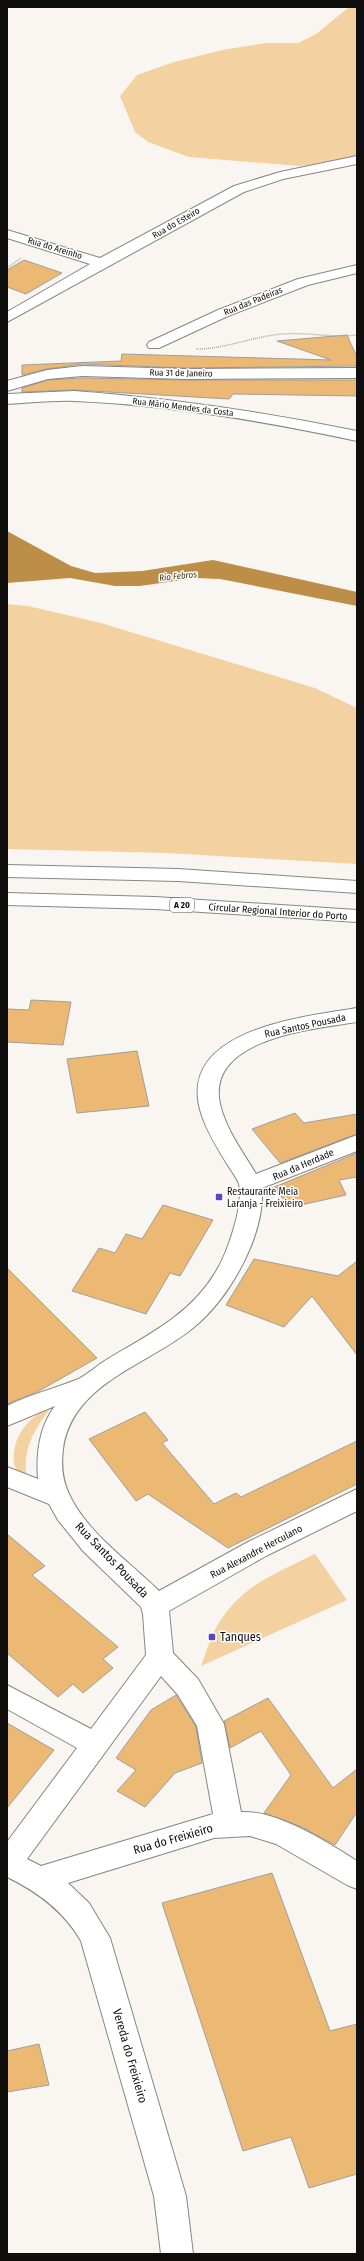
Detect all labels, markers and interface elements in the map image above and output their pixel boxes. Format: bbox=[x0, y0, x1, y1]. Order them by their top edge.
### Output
street label: Rua do Esteiro bbox=[151, 205, 202, 241]
street label: Rua do Areinho bbox=[27, 235, 84, 261]
street label: Rua das Padeiras bbox=[222, 285, 284, 317]
street label: Rua 31 de Janeiro bbox=[149, 367, 213, 379]
street label: Rua Mário Mendes da Costa bbox=[132, 396, 235, 418]
water label: Rio Febros bbox=[159, 569, 198, 583]
road number: A 20 bbox=[170, 898, 194, 912]
street label: Circular Regional Interior do Porto bbox=[208, 901, 348, 923]
street label: Rua Santos Pousada bbox=[263, 1011, 347, 1040]
street label: Rua da Herdade bbox=[271, 1147, 336, 1183]
place label: Restaurante Meia Laranja - Freixieiro bbox=[227, 1186, 303, 1210]
marker: Restaurante Meia Laranja - Freixieiro bbox=[214, 1192, 224, 1202]
street label: Rua Santos Pousada bbox=[72, 1519, 152, 1601]
street label: Rua Alexandre Herculano bbox=[208, 1523, 305, 1581]
place label: Tanques bbox=[220, 1630, 261, 1644]
marker: Tanques bbox=[207, 1632, 217, 1642]
street label: Rua do Freixieiro bbox=[132, 1821, 214, 1857]
street label: Vereda do Freixieiro bbox=[110, 2007, 150, 2105]

